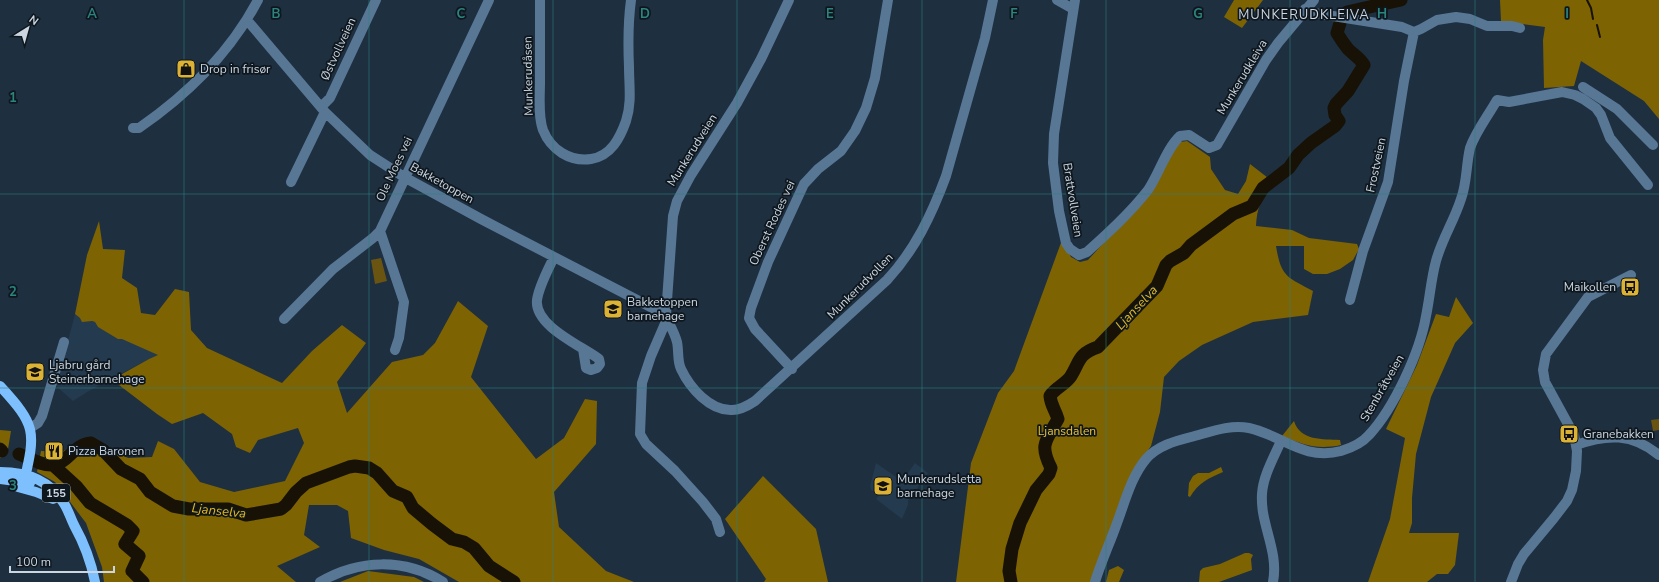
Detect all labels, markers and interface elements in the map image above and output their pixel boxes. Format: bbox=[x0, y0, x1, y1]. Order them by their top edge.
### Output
text: A bbox=[87, 5, 97, 23]
text: B bbox=[272, 5, 281, 23]
text: C bbox=[457, 5, 466, 23]
text: D bbox=[640, 5, 650, 23]
text: E bbox=[826, 5, 834, 23]
text: F bbox=[1010, 5, 1018, 23]
text: G bbox=[1193, 5, 1203, 23]
text: H bbox=[1377, 5, 1387, 23]
text: I bbox=[1565, 5, 1569, 23]
district label: MUNKERUDKLEIVA bbox=[1238, 6, 1370, 24]
north arrow bbox=[8, 8, 48, 48]
text: N bbox=[26, 12, 42, 29]
street label: Østvollveien bbox=[317, 15, 359, 83]
street label: Munkerudåsen bbox=[519, 36, 537, 116]
street label: Munkerudkleiva bbox=[1213, 36, 1271, 118]
shop icon: Drop in frisør bbox=[175, 58, 197, 80]
place label: Drop in frisør bbox=[200, 61, 271, 77]
text: 1 bbox=[9, 89, 17, 107]
street label: Munkerudveien bbox=[663, 111, 721, 189]
street label: Ole Moes vei bbox=[372, 134, 416, 204]
street label: Frostveien bbox=[1362, 136, 1390, 194]
street label: Bakketoppen bbox=[407, 159, 477, 207]
street label: Brattvollveien bbox=[1059, 162, 1087, 238]
street label: Oberst Rodes vei bbox=[745, 178, 799, 268]
street label: Munkerudvollen bbox=[824, 250, 896, 322]
bus stop icon: Maikollen bbox=[1619, 276, 1641, 298]
place label: Maikollen bbox=[1564, 279, 1616, 295]
water label: Ljanselva bbox=[1111, 281, 1162, 334]
text: 2 bbox=[9, 283, 17, 301]
place label: Bakketoppen barnehage bbox=[627, 294, 698, 324]
school or university icon: Bakketoppen barnehage bbox=[602, 298, 624, 320]
street label: Stenbråtveien bbox=[1356, 352, 1408, 424]
place label: Ljabru gård Steinerbarnehage bbox=[49, 357, 145, 387]
school or university icon: Ljabru gård Steinerbarnehage bbox=[24, 361, 46, 383]
park label: Ljansdalen bbox=[1038, 423, 1096, 439]
bus stop icon: Granebakken bbox=[1558, 423, 1580, 445]
place label: Granebakken bbox=[1583, 426, 1654, 442]
restaurant icon: Pizza Baronen bbox=[43, 440, 65, 462]
place label: Pizza Baronen bbox=[68, 443, 144, 459]
place label: Munkerudsletta barnehage bbox=[897, 471, 981, 501]
school or university icon: Munkerudsletta barnehage bbox=[872, 475, 894, 497]
text: 3 bbox=[9, 477, 17, 495]
road number: 155 bbox=[42, 484, 70, 502]
water label: Ljanselva bbox=[191, 499, 247, 523]
scale bar bbox=[10, 548, 114, 574]
text: 100 m bbox=[16, 554, 51, 570]

